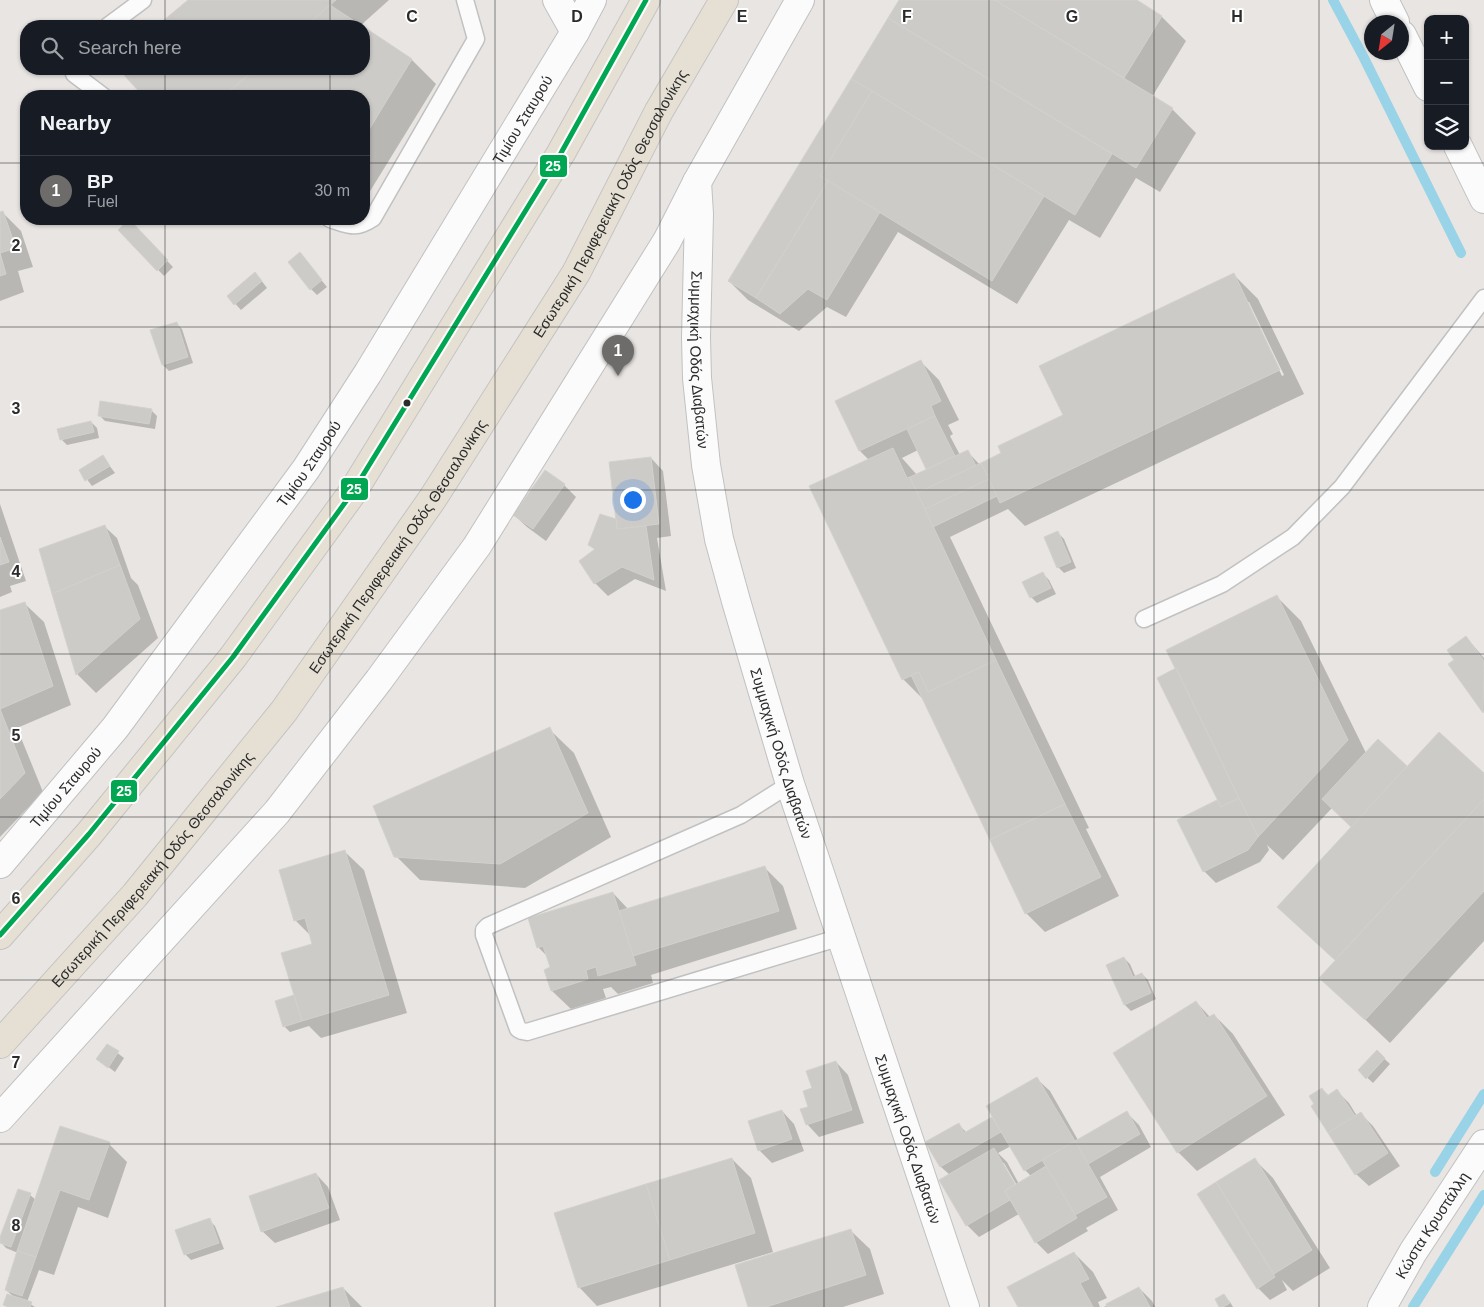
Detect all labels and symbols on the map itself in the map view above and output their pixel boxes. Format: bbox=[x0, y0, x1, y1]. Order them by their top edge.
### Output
text: C bbox=[406, 8, 418, 25]
text: D bbox=[571, 8, 583, 25]
text: E bbox=[737, 8, 748, 25]
text: F bbox=[902, 8, 912, 25]
text: G bbox=[1066, 8, 1078, 25]
text: H bbox=[1231, 8, 1243, 25]
north arrow bbox=[1364, 15, 1409, 60]
street label: Εσωτερική Περιφερειακή Οδός Θεσσαλονίκης bbox=[529, 66, 690, 340]
street label: Τιμίου Σταυρού bbox=[489, 72, 555, 167]
line badge: 25 bbox=[539, 154, 568, 178]
text: 25 bbox=[545, 158, 561, 174]
text: 2 bbox=[12, 237, 21, 254]
street label: Συμμαχική Οδός Διαβατών bbox=[687, 271, 713, 449]
pin: 1 bbox=[602, 335, 634, 376]
unlabelled marker bbox=[402, 398, 412, 408]
text: 3 bbox=[12, 400, 21, 417]
street label: Εσωτερική Περιφερειακή Οδός Θεσσαλονίκης bbox=[305, 416, 489, 676]
street label: Τιμίου Σταυρού bbox=[273, 417, 344, 510]
line badge: 25 bbox=[340, 477, 369, 501]
text: 25 bbox=[346, 481, 362, 497]
your location bbox=[620, 487, 646, 513]
text: 4 bbox=[12, 563, 21, 580]
street label: Συμμαχική Οδός Διαβατών bbox=[748, 666, 816, 841]
text: 5 bbox=[12, 727, 21, 744]
street label: Τιμίου Σταυρού bbox=[26, 743, 104, 831]
street label: Εσωτερική Περιφερειακή Οδός Θεσσαλονίκης bbox=[48, 748, 257, 990]
line badge: 25 bbox=[110, 779, 138, 803]
text: 25 bbox=[116, 783, 132, 799]
text: 6 bbox=[12, 890, 21, 907]
street label: Συμμαχική Οδός Διαβατών bbox=[872, 1052, 945, 1226]
text: 7 bbox=[12, 1054, 21, 1071]
street label: Κώστα Κρυστάλλη bbox=[1392, 1168, 1472, 1281]
text: 8 bbox=[12, 1217, 21, 1234]

